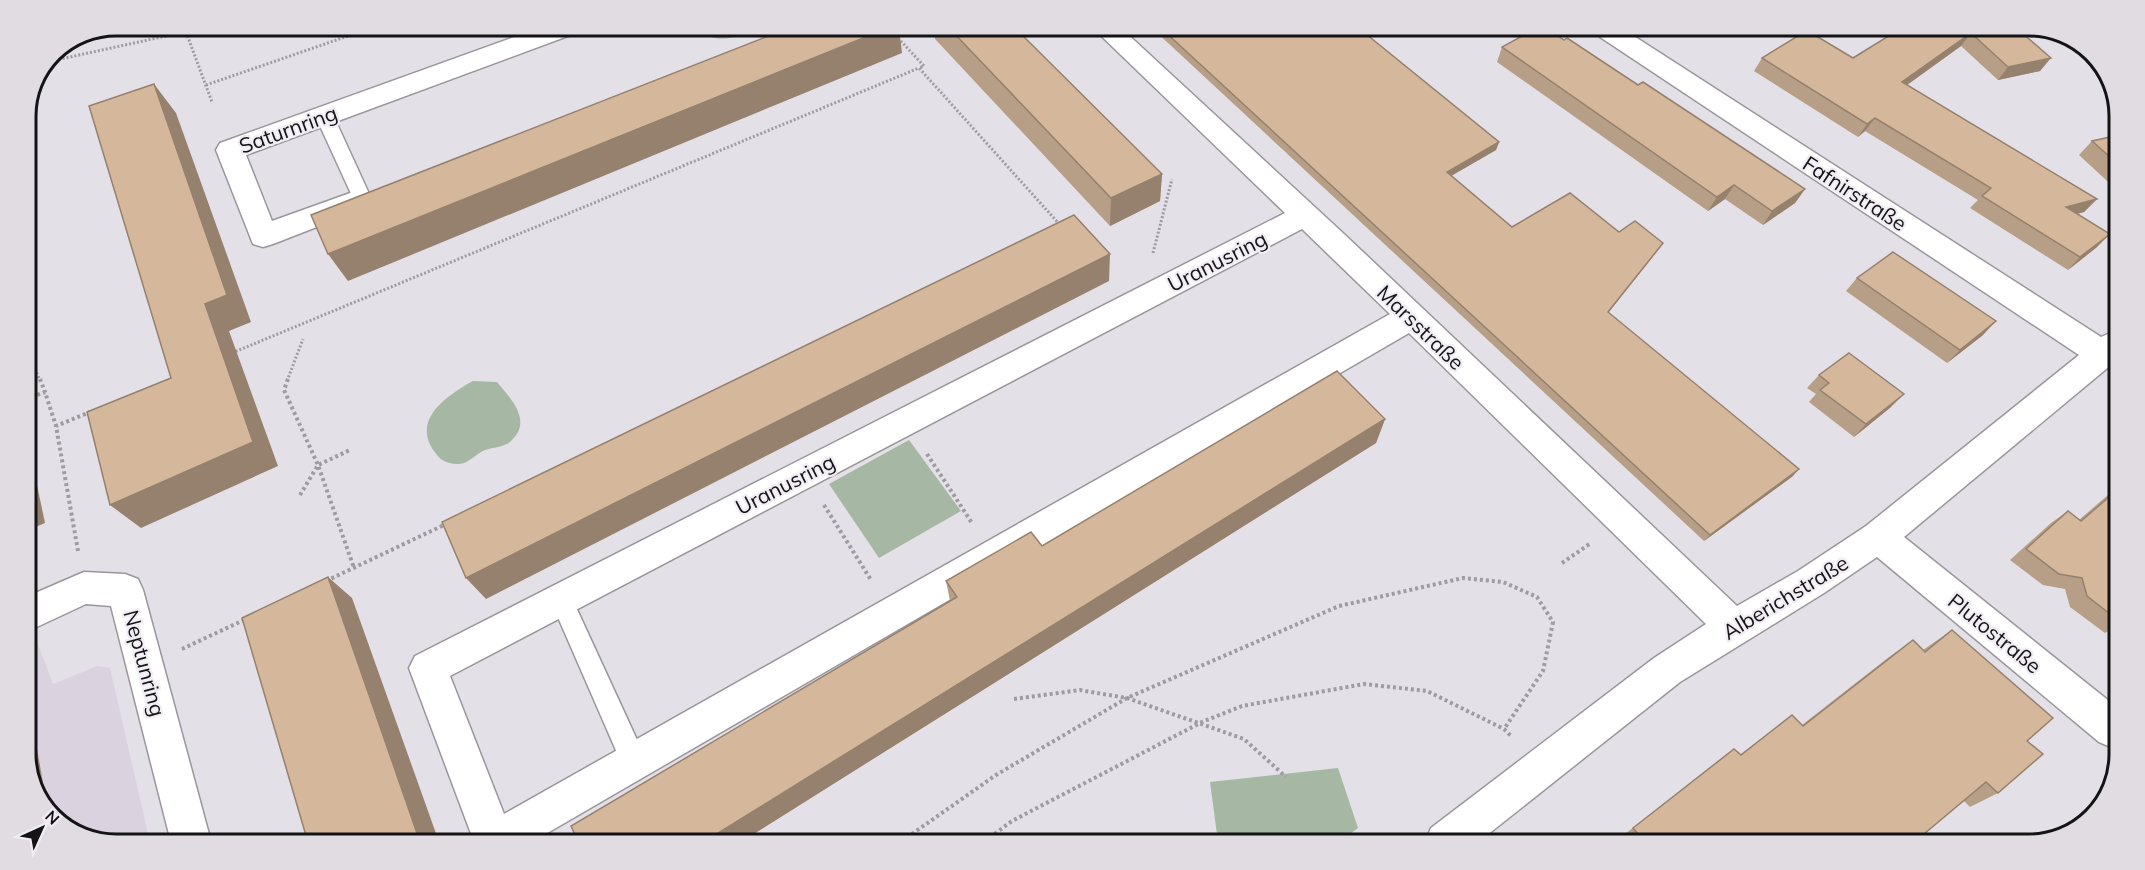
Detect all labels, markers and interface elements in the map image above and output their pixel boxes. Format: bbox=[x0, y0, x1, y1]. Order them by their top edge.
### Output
street label: Saturnring bbox=[235, 99, 341, 159]
street label: Fafnirstraße bbox=[1798, 150, 1912, 236]
street label: Uranusring bbox=[1163, 225, 1271, 297]
street label: Marsstraße bbox=[1372, 279, 1470, 375]
street label: Uranusring bbox=[731, 448, 839, 520]
street label: Alberichstraße bbox=[1717, 549, 1853, 645]
street label: Plutostraße bbox=[1943, 587, 2047, 679]
street label: Neptunring bbox=[118, 607, 172, 719]
north arrow bbox=[12, 798, 72, 858]
text: N bbox=[41, 806, 64, 829]

